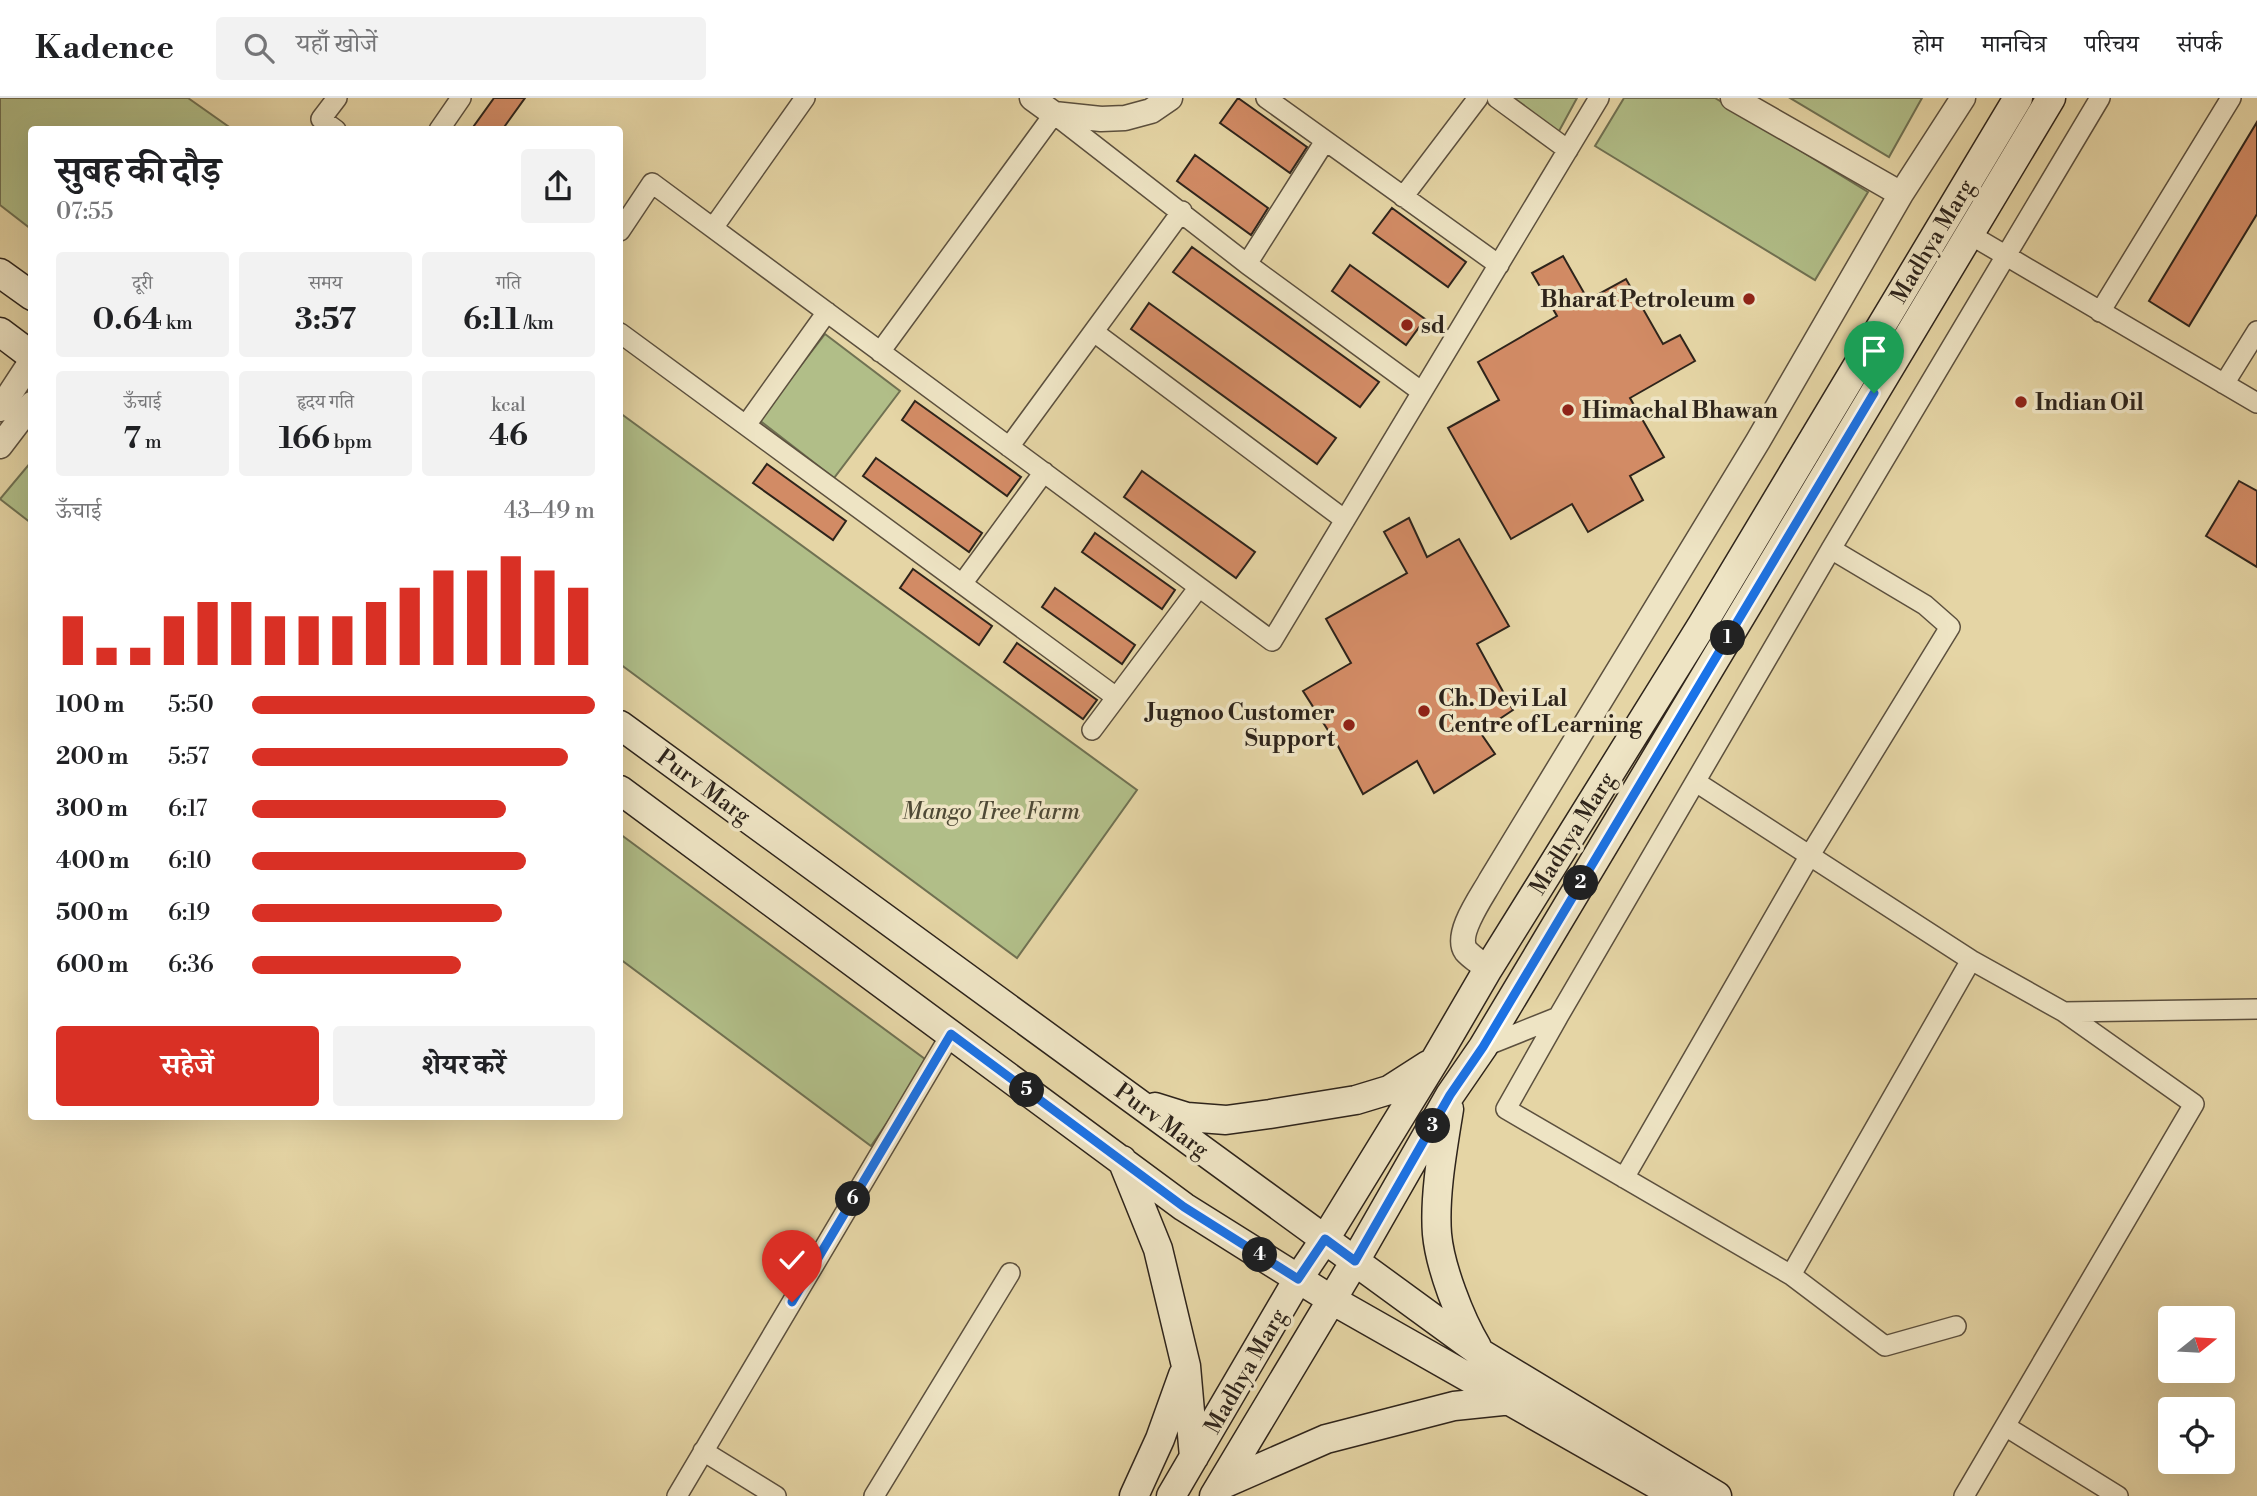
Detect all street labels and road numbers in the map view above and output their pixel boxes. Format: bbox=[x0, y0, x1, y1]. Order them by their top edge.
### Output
street label: Madhya Marg bbox=[1885, 174, 1981, 309]
street label: Purv Marg bbox=[651, 743, 756, 830]
street label: Madhya Marg bbox=[1524, 767, 1622, 900]
street label: Purv Marg bbox=[1109, 1077, 1214, 1164]
street label: Madhya Marg bbox=[1199, 1304, 1293, 1439]

